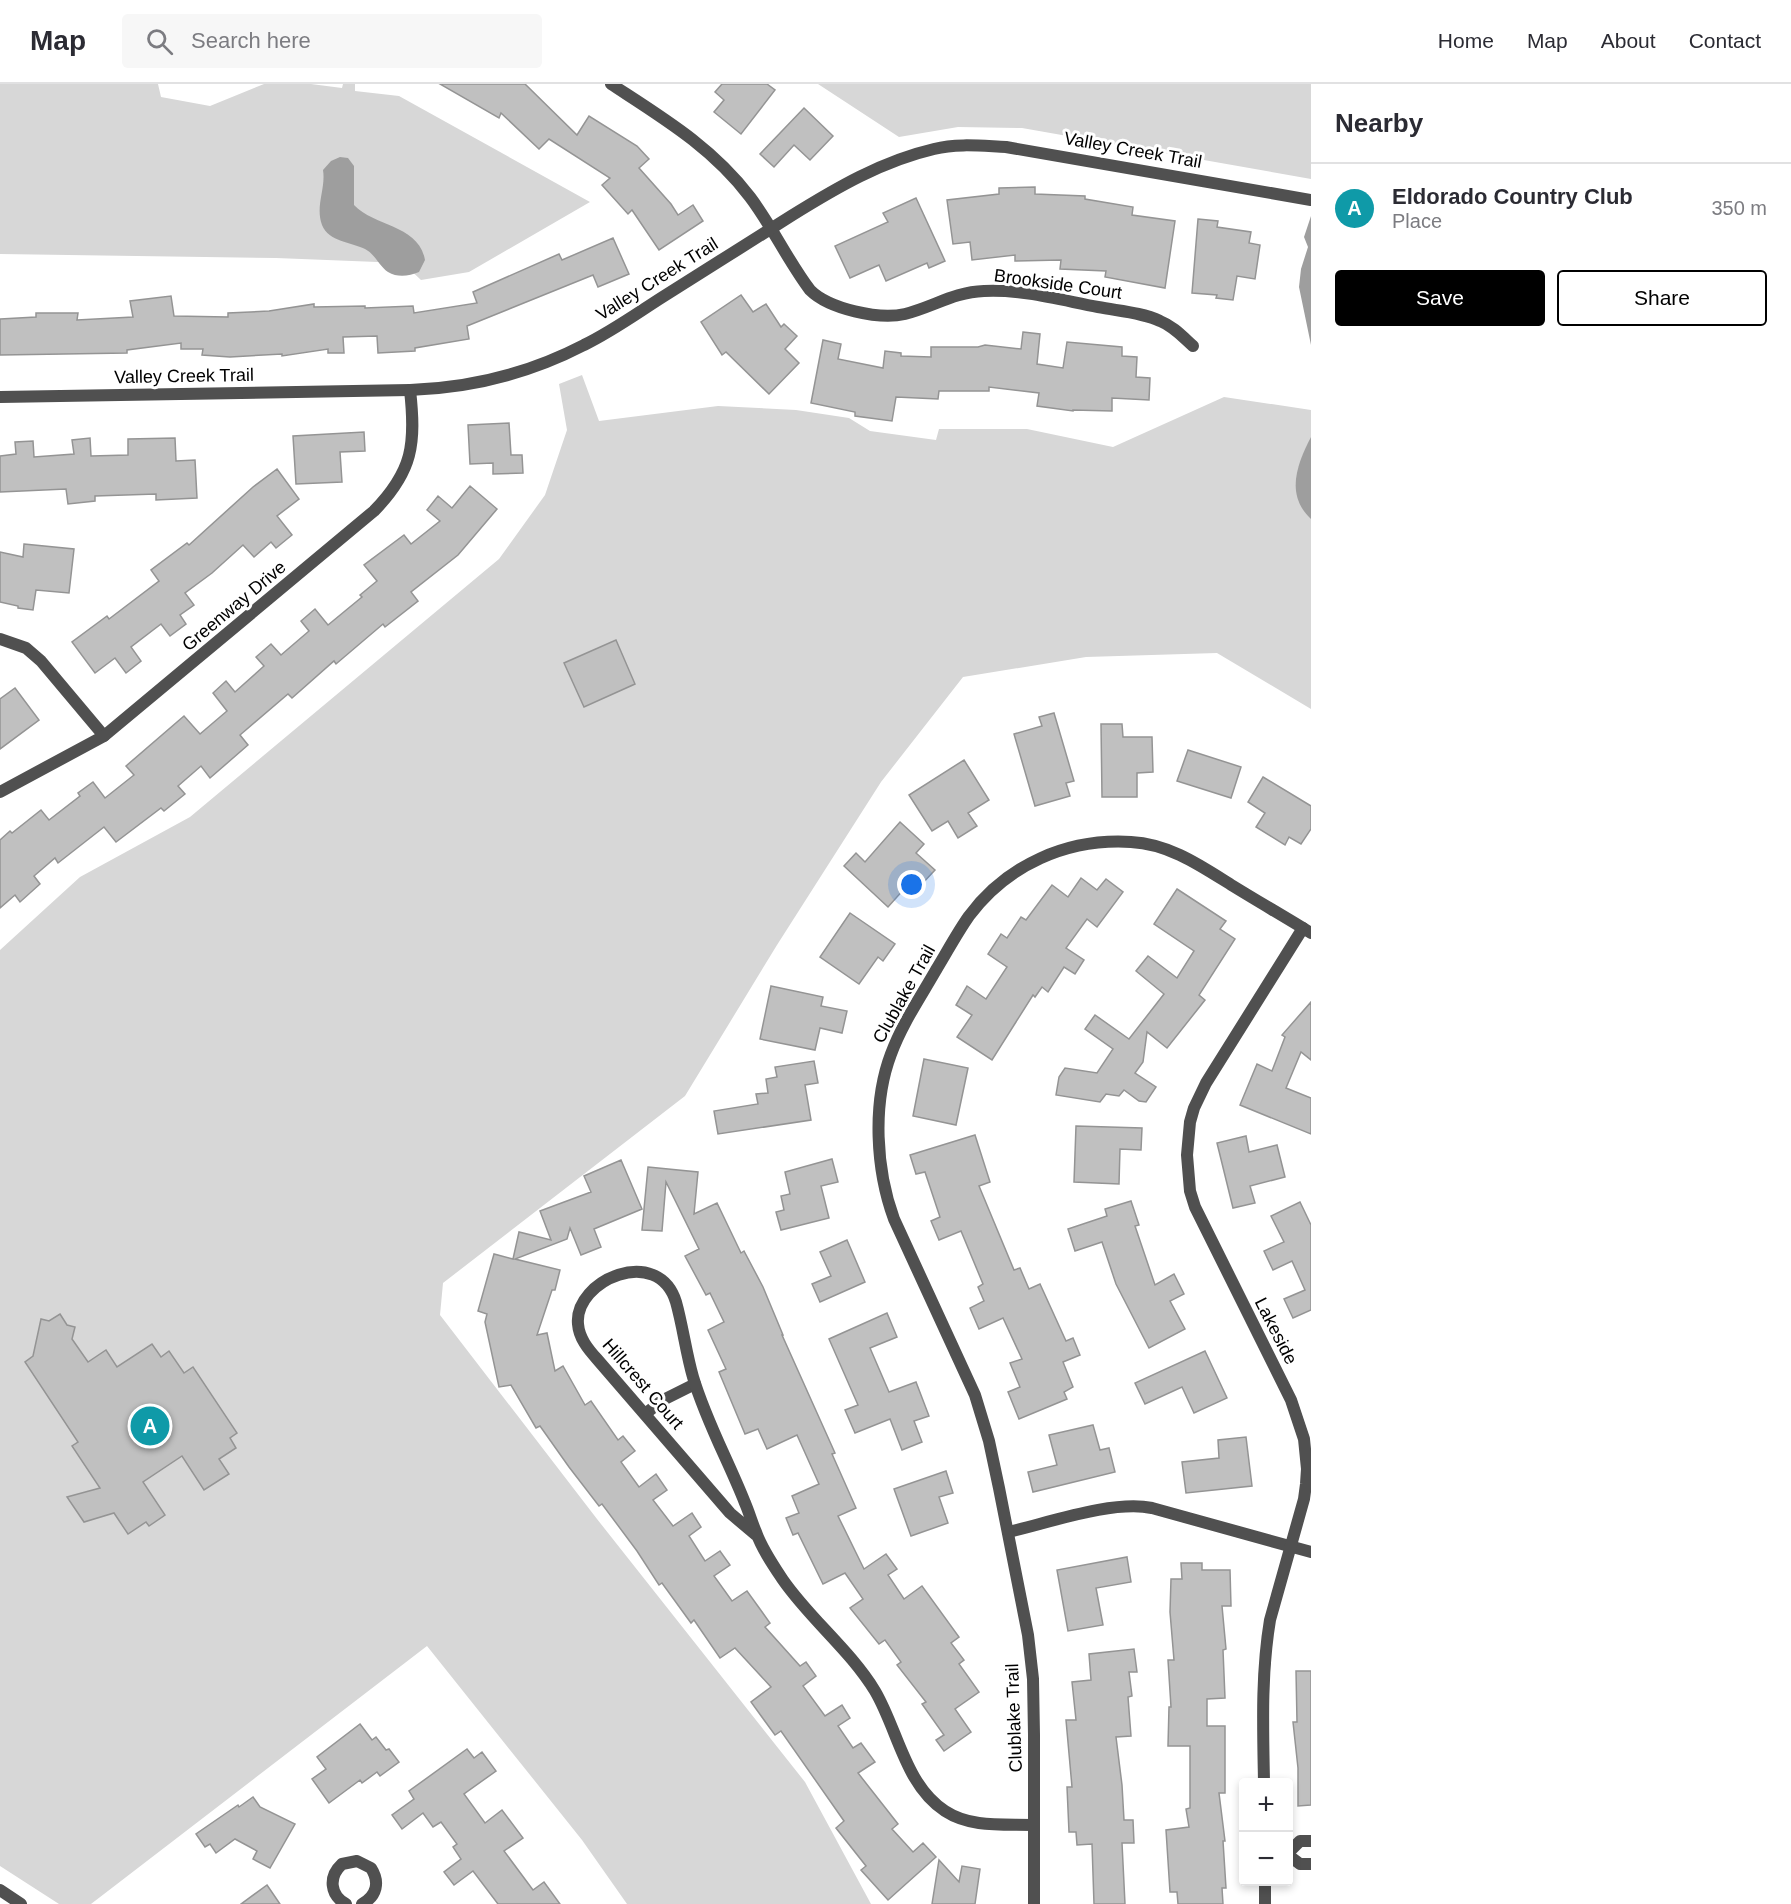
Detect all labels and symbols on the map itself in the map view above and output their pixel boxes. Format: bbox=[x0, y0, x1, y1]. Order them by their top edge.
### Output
street label: Valley Creek Trail bbox=[1062, 128, 1204, 172]
street label: Valley Creek Trail bbox=[592, 233, 722, 325]
street label: Brookside Court bbox=[993, 265, 1123, 303]
street label: Valley Creek Trail bbox=[114, 365, 254, 387]
street label: Greenway Drive bbox=[178, 557, 290, 655]
your location bbox=[897, 870, 926, 899]
street label: Clublake Trail bbox=[869, 941, 939, 1047]
street label: Lakeside bbox=[1251, 1294, 1301, 1368]
street label: Hillcrest Court bbox=[598, 1335, 688, 1433]
pin: A bbox=[130, 1404, 170, 1448]
street label: Clublake Trail bbox=[1002, 1663, 1026, 1773]

